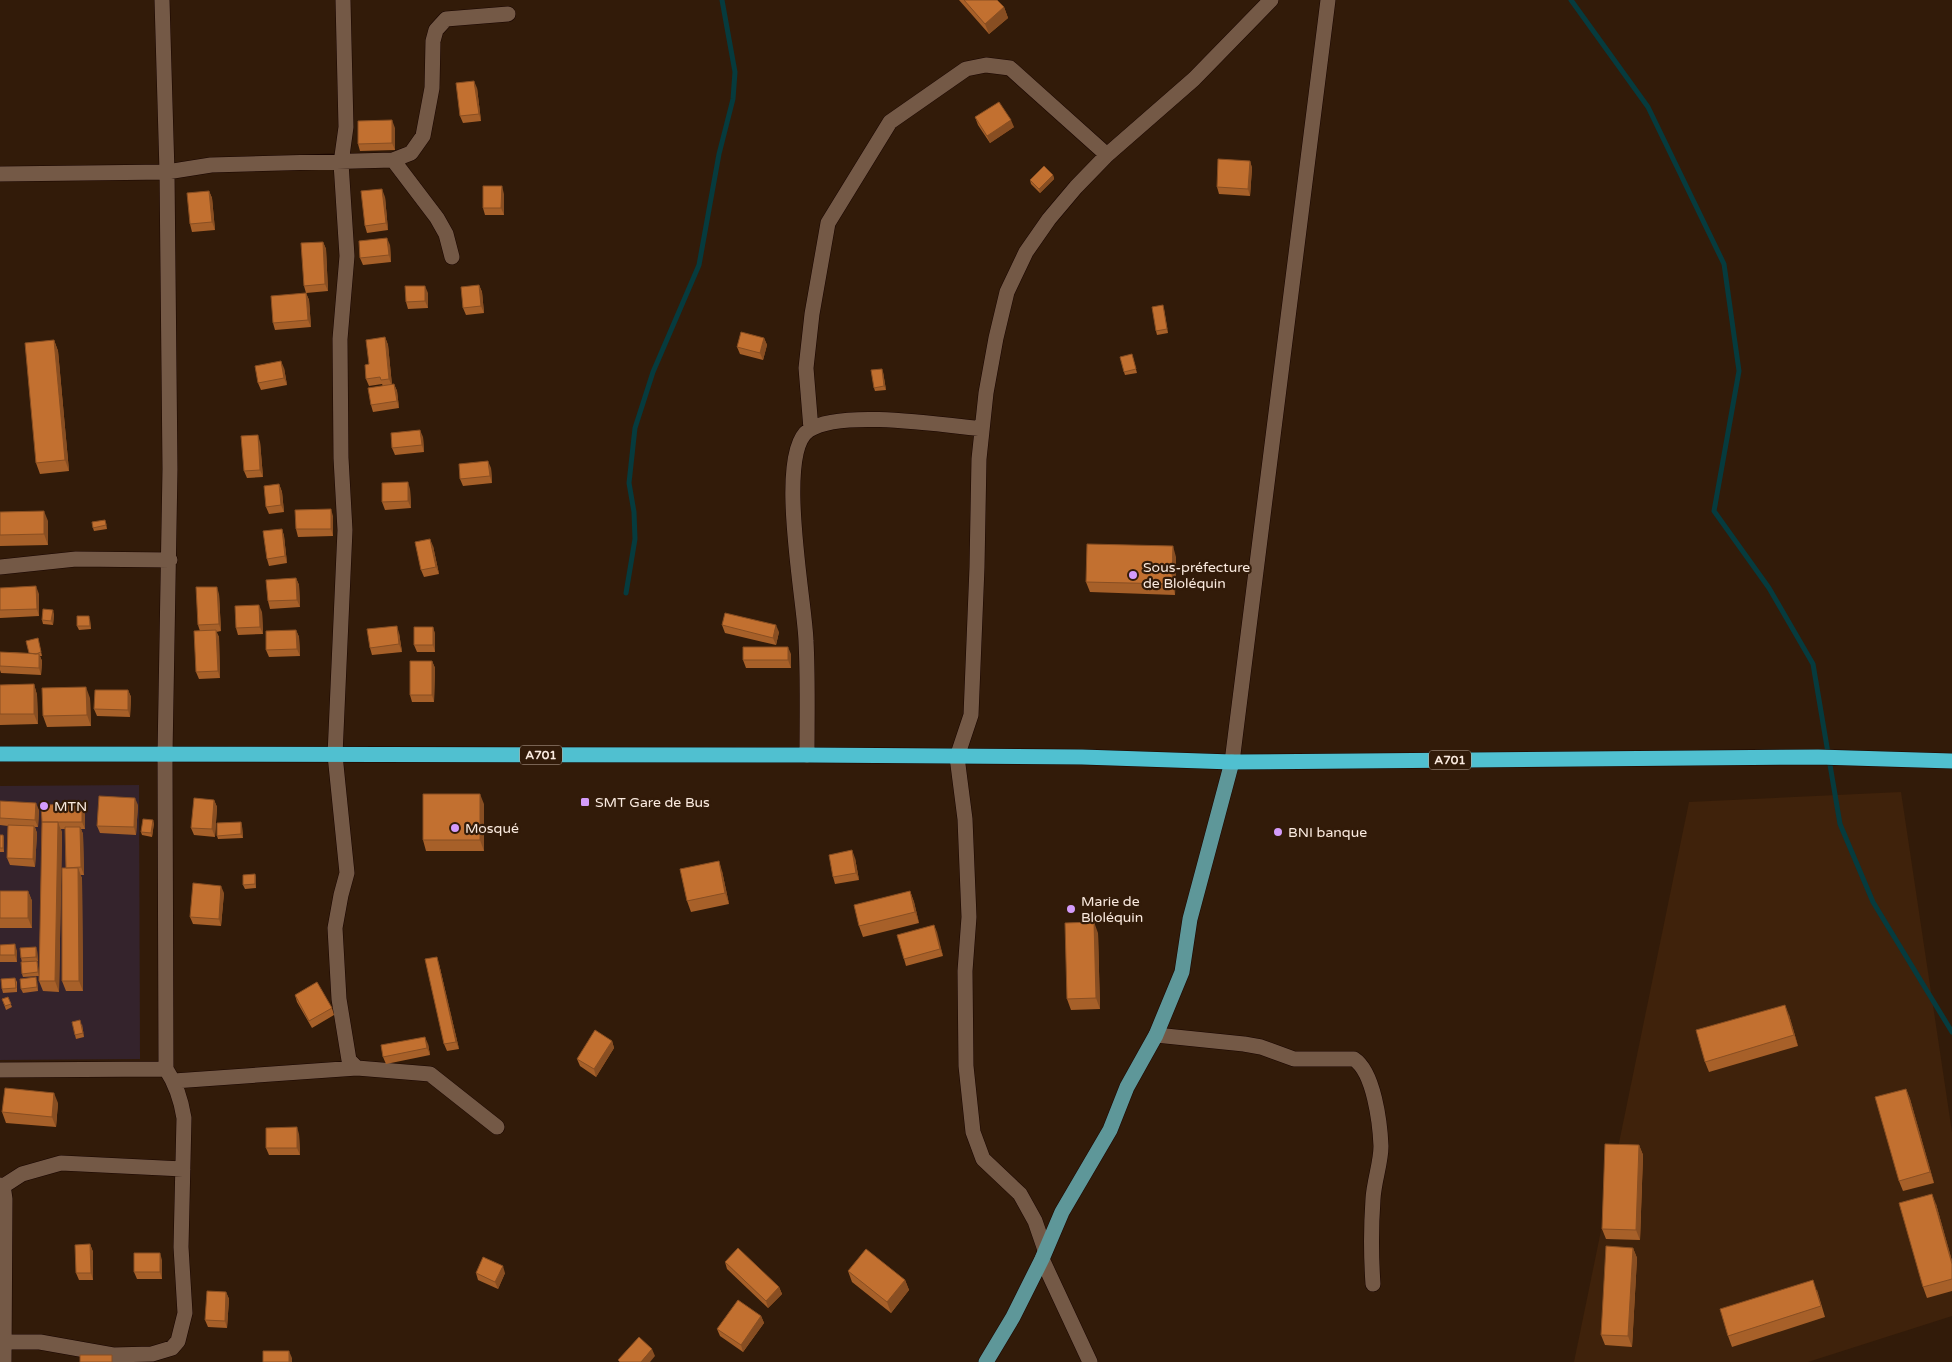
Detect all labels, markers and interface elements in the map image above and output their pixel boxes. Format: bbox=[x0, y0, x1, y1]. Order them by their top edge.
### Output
place label: Sous-préfecture de Bloléquin bbox=[1143, 559, 1250, 592]
marker: Sous-préfecture de Bloléquin bbox=[1127, 569, 1139, 581]
road number: A701 bbox=[520, 746, 562, 764]
road number: A701 bbox=[1429, 750, 1471, 770]
place label: SMT Gare de Bus bbox=[595, 794, 710, 811]
marker: SMT Gare de Bus bbox=[579, 796, 591, 808]
place label: MTN bbox=[54, 798, 87, 815]
marker: MTN bbox=[38, 800, 50, 812]
place label: Mosqué bbox=[465, 820, 519, 837]
marker: Mosqué bbox=[449, 822, 461, 834]
place label: BNI banque bbox=[1288, 824, 1367, 841]
marker: BNI banque bbox=[1272, 826, 1284, 838]
place label: Marie de Bloléquin bbox=[1081, 893, 1143, 926]
marker: Marie de Bloléquin bbox=[1065, 903, 1077, 915]

